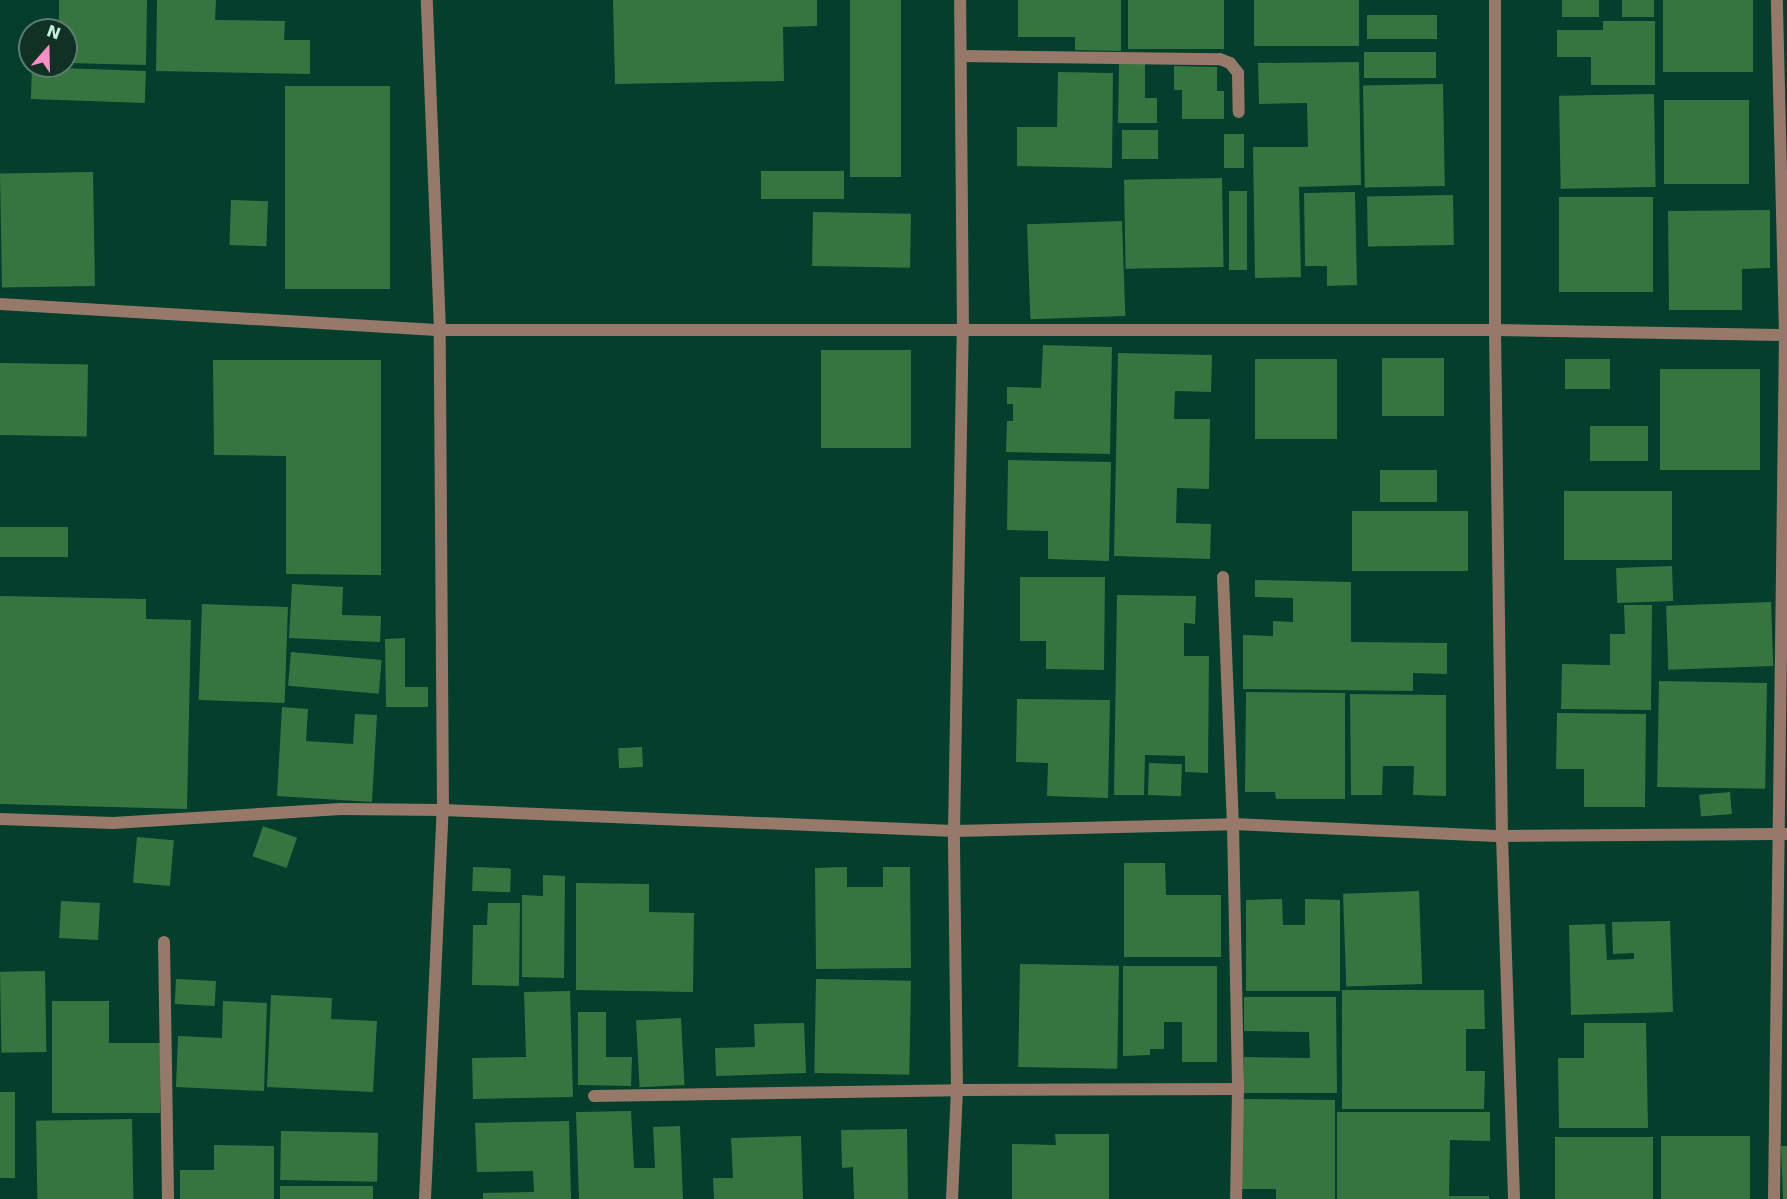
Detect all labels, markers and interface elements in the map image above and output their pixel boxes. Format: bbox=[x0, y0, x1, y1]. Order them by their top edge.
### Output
north arrow bbox=[18, 18, 78, 78]
text: N bbox=[44, 21, 63, 44]

